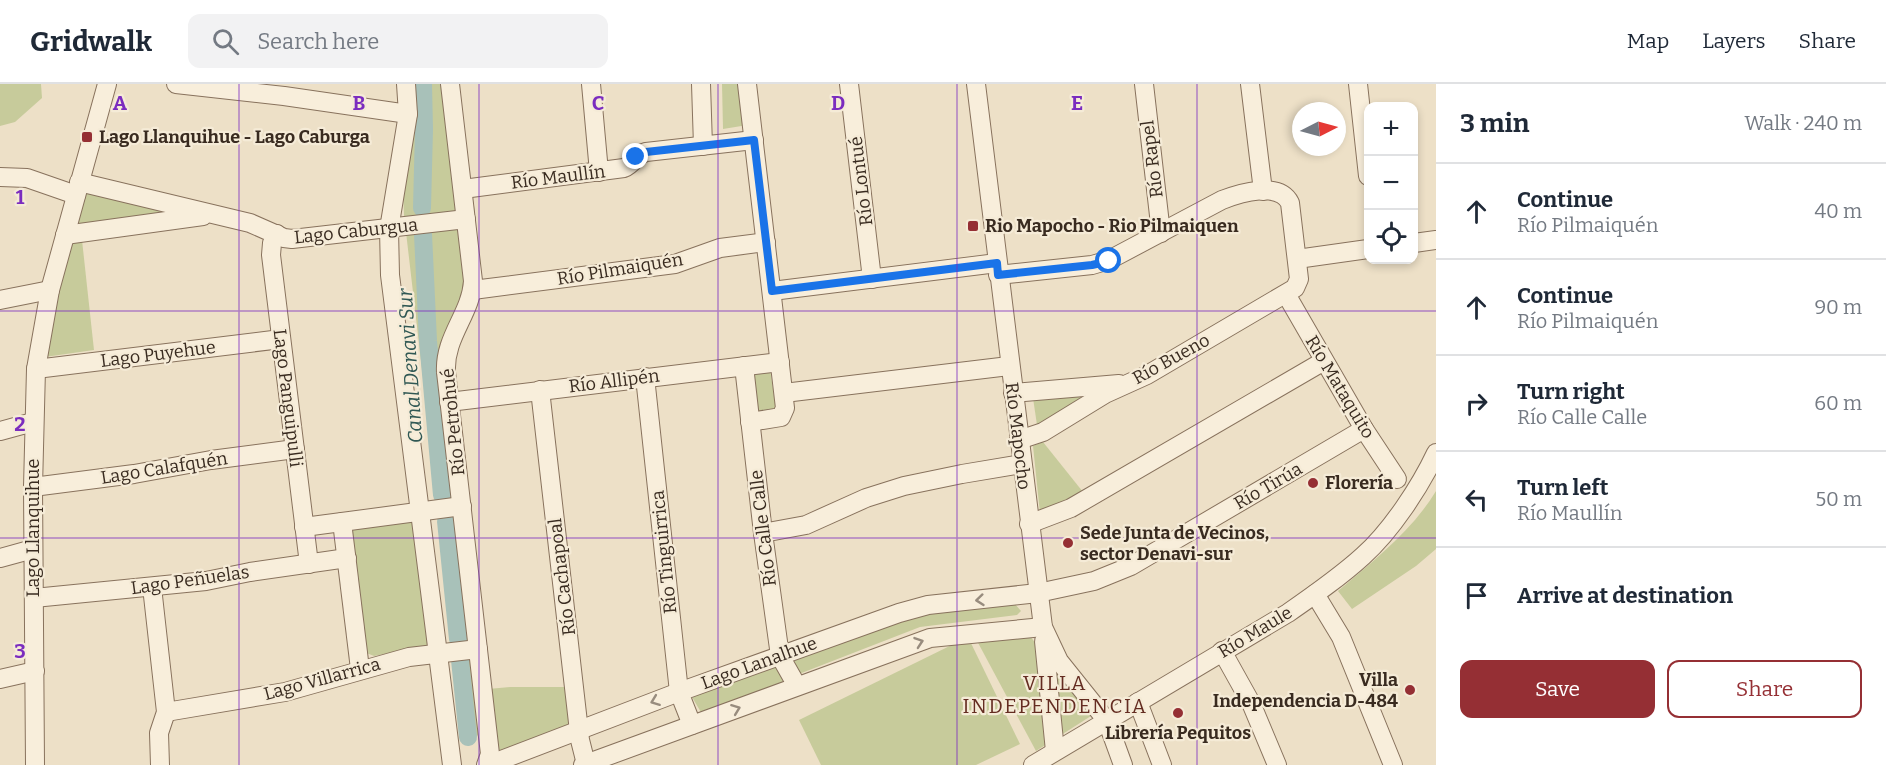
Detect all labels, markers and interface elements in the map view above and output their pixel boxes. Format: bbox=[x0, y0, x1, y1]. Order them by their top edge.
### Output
search box bbox=[188, 14, 608, 68]
text: Gridwalk bbox=[30, 25, 152, 58]
icon: search bbox=[209, 25, 242, 58]
text: Search here bbox=[257, 28, 379, 55]
text: Map bbox=[1627, 28, 1669, 54]
text: Layers bbox=[1702, 28, 1766, 54]
text: Share bbox=[1799, 28, 1856, 54]
text: A bbox=[113, 91, 128, 115]
text: B bbox=[353, 91, 366, 115]
text: C bbox=[592, 91, 604, 115]
text: D bbox=[831, 91, 845, 115]
text: E bbox=[1071, 91, 1083, 115]
north arrow bbox=[1292, 102, 1346, 156]
map controls bbox=[1364, 102, 1418, 264]
button: + bbox=[1364, 102, 1418, 156]
text: 3 min bbox=[1460, 108, 1529, 139]
text: Walk · 240 m bbox=[1744, 111, 1862, 135]
street label: Río Rapel bbox=[1136, 119, 1168, 199]
place label: Lago Llanquihue - Lago Caburga bbox=[99, 126, 370, 148]
marker: Lago Llanquihue - Lago Caburga bbox=[80, 130, 94, 144]
street label: Río Lontué bbox=[845, 135, 877, 227]
route end bbox=[622, 143, 648, 169]
button: − bbox=[1364, 156, 1418, 210]
street label: Río Maullín bbox=[510, 160, 607, 194]
text: 1 bbox=[16, 185, 25, 209]
text: Continue bbox=[1517, 186, 1613, 213]
icon: ahead bbox=[1460, 195, 1493, 228]
text: 40 m bbox=[1814, 199, 1862, 223]
button: locate bbox=[1364, 210, 1418, 264]
text: Río Pilmaiquén bbox=[1517, 213, 1658, 237]
street label: Lago Caburgua bbox=[293, 214, 419, 248]
place label: Rio Mapocho - Rio Pilmaiquen bbox=[985, 215, 1239, 237]
marker: Rio Mapocho - Rio Pilmaiquen bbox=[966, 219, 980, 233]
route start bbox=[1095, 247, 1121, 273]
street label: Río Pilmaiquén bbox=[555, 248, 685, 290]
text: Continue bbox=[1517, 282, 1613, 309]
water label: Canal Denavi Sur bbox=[393, 287, 427, 444]
icon: ahead bbox=[1460, 291, 1493, 324]
text: 90 m bbox=[1814, 295, 1862, 319]
text: Río Pilmaiquén bbox=[1517, 309, 1658, 333]
street label: Lago Panguipulli bbox=[269, 328, 307, 468]
street label: Río Bueno bbox=[1129, 329, 1213, 389]
street label: Río Mataquito bbox=[1301, 332, 1379, 442]
street label: Lago Puyehue bbox=[99, 336, 217, 372]
street label: Río Allipén bbox=[567, 364, 661, 397]
street label: Río Petrohué bbox=[436, 367, 470, 477]
text: Turn right bbox=[1517, 378, 1625, 405]
street label: Río Mapocho bbox=[1000, 381, 1036, 491]
icon: right bbox=[1460, 387, 1493, 420]
text: 60 m bbox=[1814, 391, 1862, 415]
text: Río Calle Calle bbox=[1517, 405, 1647, 429]
text: 2 bbox=[14, 412, 26, 436]
street label: Lago Calafquén bbox=[99, 447, 230, 489]
street label: Río Tirúa bbox=[1230, 458, 1306, 514]
street label: Lago Llanquihue bbox=[22, 459, 44, 597]
street label: Río Calle Calle bbox=[745, 469, 781, 587]
place label: Florería bbox=[1325, 472, 1393, 494]
text: Turn left bbox=[1517, 474, 1609, 501]
marker: Florería bbox=[1306, 476, 1320, 490]
icon: left bbox=[1460, 483, 1493, 516]
text: 50 m bbox=[1815, 487, 1862, 511]
street label: Río Tinguirrica bbox=[647, 489, 681, 615]
text: Río Maullín bbox=[1517, 501, 1622, 525]
street label: Río Cachapoal bbox=[544, 517, 580, 637]
place label: Sede Junta de Vecinos, sector Denavi-sur bbox=[1080, 522, 1269, 565]
marker: Sede Junta de Vecinos, sector Denavi-sur bbox=[1061, 536, 1075, 550]
street label: Lago Peñuelas bbox=[129, 561, 251, 599]
icon: arrive bbox=[1460, 579, 1493, 612]
text: Arrive at destination bbox=[1517, 582, 1733, 609]
one-way arrow bbox=[976, 593, 985, 606]
street label: Río Maule bbox=[1214, 601, 1296, 663]
street label: Lago Lanalhue bbox=[698, 632, 820, 694]
one-way arrow bbox=[913, 636, 924, 649]
text: 3 bbox=[14, 639, 26, 663]
street label: Lago Villarrica bbox=[261, 653, 383, 705]
button: Save bbox=[1460, 660, 1655, 718]
button: Share bbox=[1667, 660, 1862, 718]
place label: Villa Independencia D-484 bbox=[1213, 669, 1398, 712]
district label: VILLA INDEPENDENCIA bbox=[963, 671, 1148, 718]
marker: Villa Independencia D-484 bbox=[1403, 683, 1417, 697]
one-way arrow bbox=[650, 694, 661, 707]
one-way arrow bbox=[730, 704, 741, 716]
marker: Librería Pequitos bbox=[1171, 706, 1185, 720]
place label: Librería Pequitos bbox=[1105, 722, 1251, 744]

